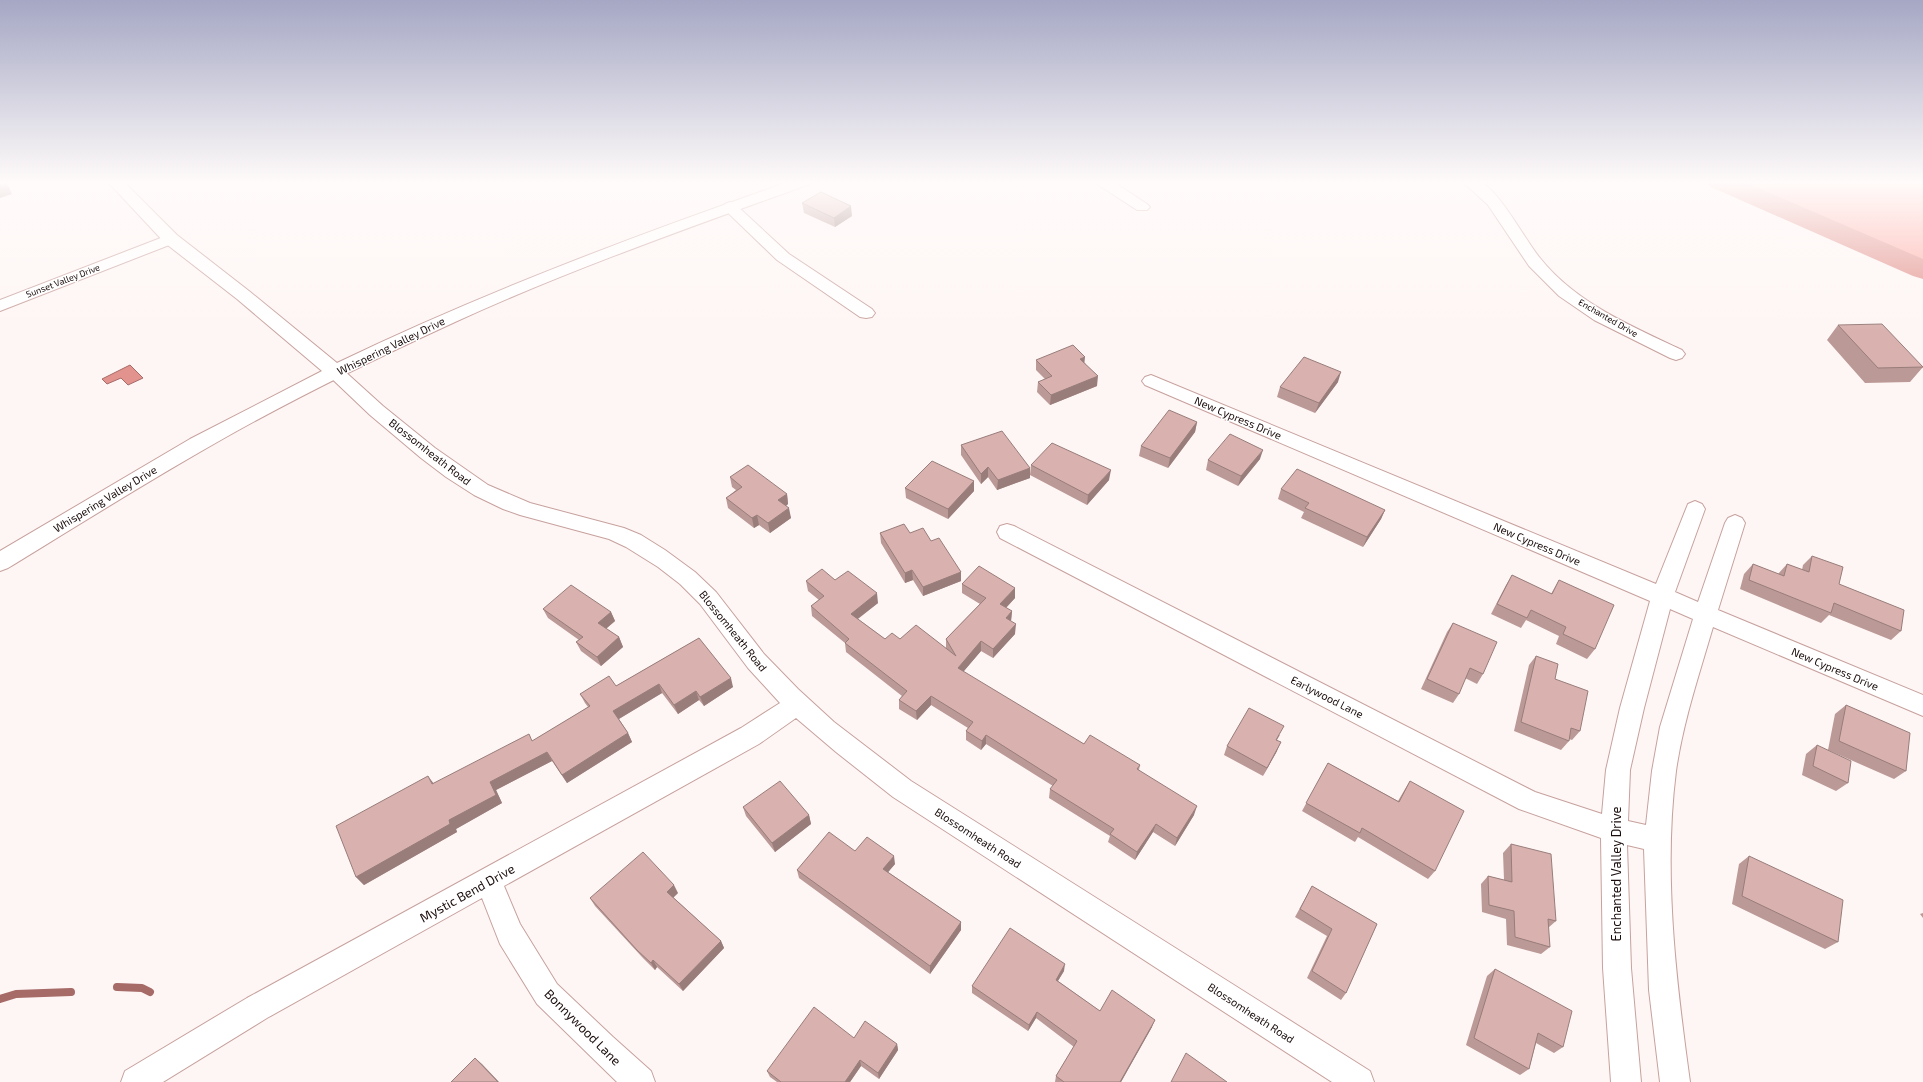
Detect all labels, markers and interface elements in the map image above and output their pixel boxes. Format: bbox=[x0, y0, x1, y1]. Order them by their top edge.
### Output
street label: Sunset Valley Drive bbox=[24, 261, 101, 300]
street label: Enchanted Drive bbox=[1577, 296, 1640, 339]
street label: Whispering Valley Drive bbox=[335, 314, 447, 377]
street label: New Cypress Drive bbox=[1193, 393, 1284, 442]
street label: Blossomheath Road bbox=[387, 416, 474, 488]
street label: Whispering Valley Drive bbox=[51, 462, 159, 535]
street label: New Cypress Drive bbox=[1492, 519, 1583, 568]
street label: Blossomheath Road bbox=[697, 588, 770, 674]
street label: New Cypress Drive bbox=[1790, 644, 1881, 693]
street label: Earlywood Lane bbox=[1289, 673, 1366, 720]
street label: Blossomheath Road bbox=[933, 805, 1024, 870]
street label: Enchanted Valley Drive bbox=[1608, 806, 1624, 942]
street label: Mystic Bend Drive bbox=[417, 860, 517, 926]
street label: Blossomheath Road bbox=[1206, 980, 1297, 1045]
street label: Bonnywood Lane bbox=[541, 985, 625, 1069]

